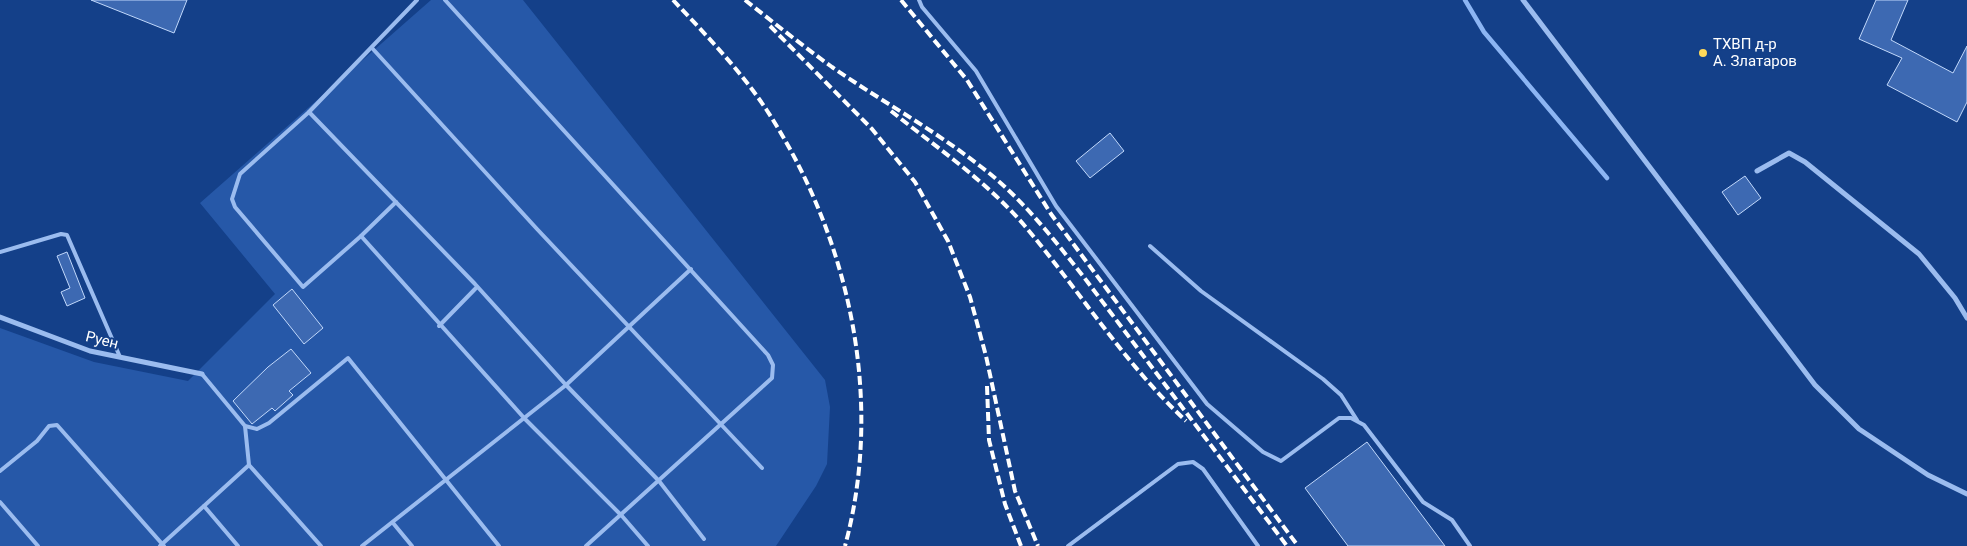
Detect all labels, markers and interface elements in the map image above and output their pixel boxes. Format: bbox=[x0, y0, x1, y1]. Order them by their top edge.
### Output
place label: ТХВП д-р А. Златаров bbox=[1713, 35, 1797, 70]
marker: ТХВП д-р А. Златаров bbox=[1697, 47, 1709, 59]
street label: Руен bbox=[84, 327, 120, 353]

